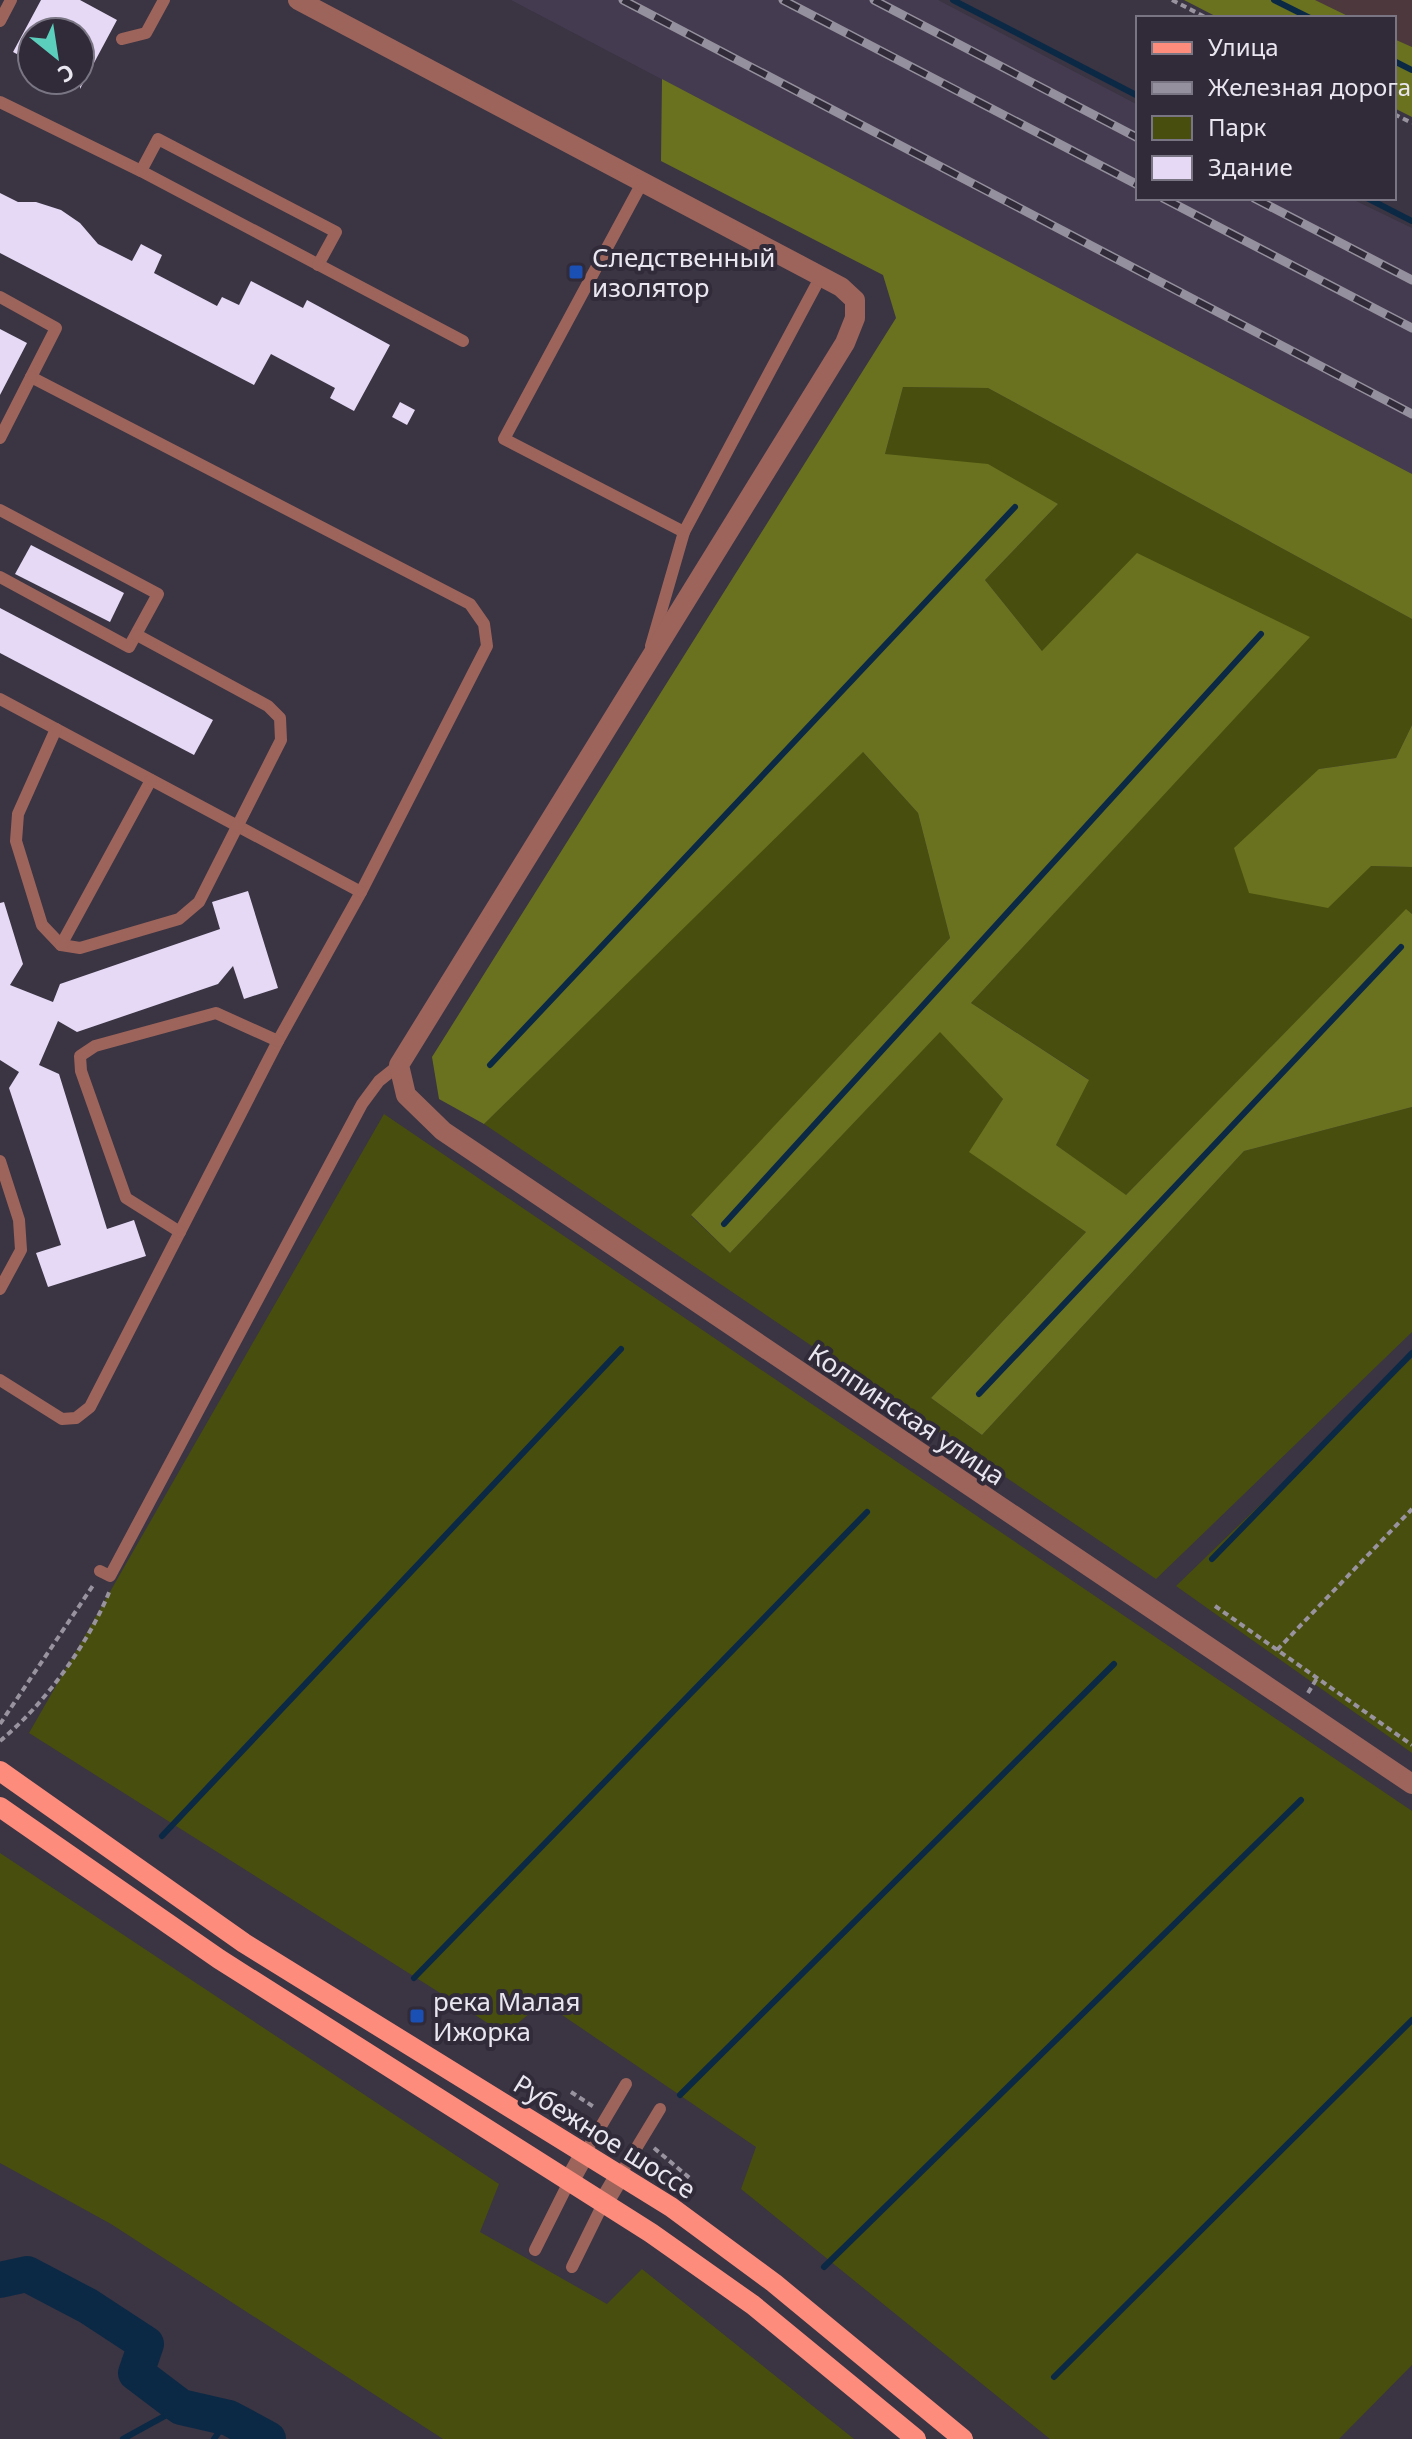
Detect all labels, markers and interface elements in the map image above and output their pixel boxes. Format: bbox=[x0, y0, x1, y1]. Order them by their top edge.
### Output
north arrow bbox=[16, 16, 96, 96]
legend bbox=[1136, 16, 1396, 200]
text: Улица bbox=[1208, 30, 1279, 63]
text: С bbox=[53, 58, 80, 91]
text: Железная дорога bbox=[1208, 70, 1411, 103]
text: Парк bbox=[1208, 110, 1267, 143]
text: Здание bbox=[1208, 150, 1293, 183]
place label: Следственный изолятор bbox=[592, 239, 775, 305]
marker: Следственный изолятор bbox=[567, 263, 585, 281]
street label: Колпинская улица bbox=[801, 1335, 1013, 1493]
place label: река Малая Ижорка bbox=[433, 1983, 580, 2049]
marker: река Малая Ижорка bbox=[408, 2007, 426, 2025]
street label: Рубежное шоссе bbox=[507, 2065, 703, 2207]

